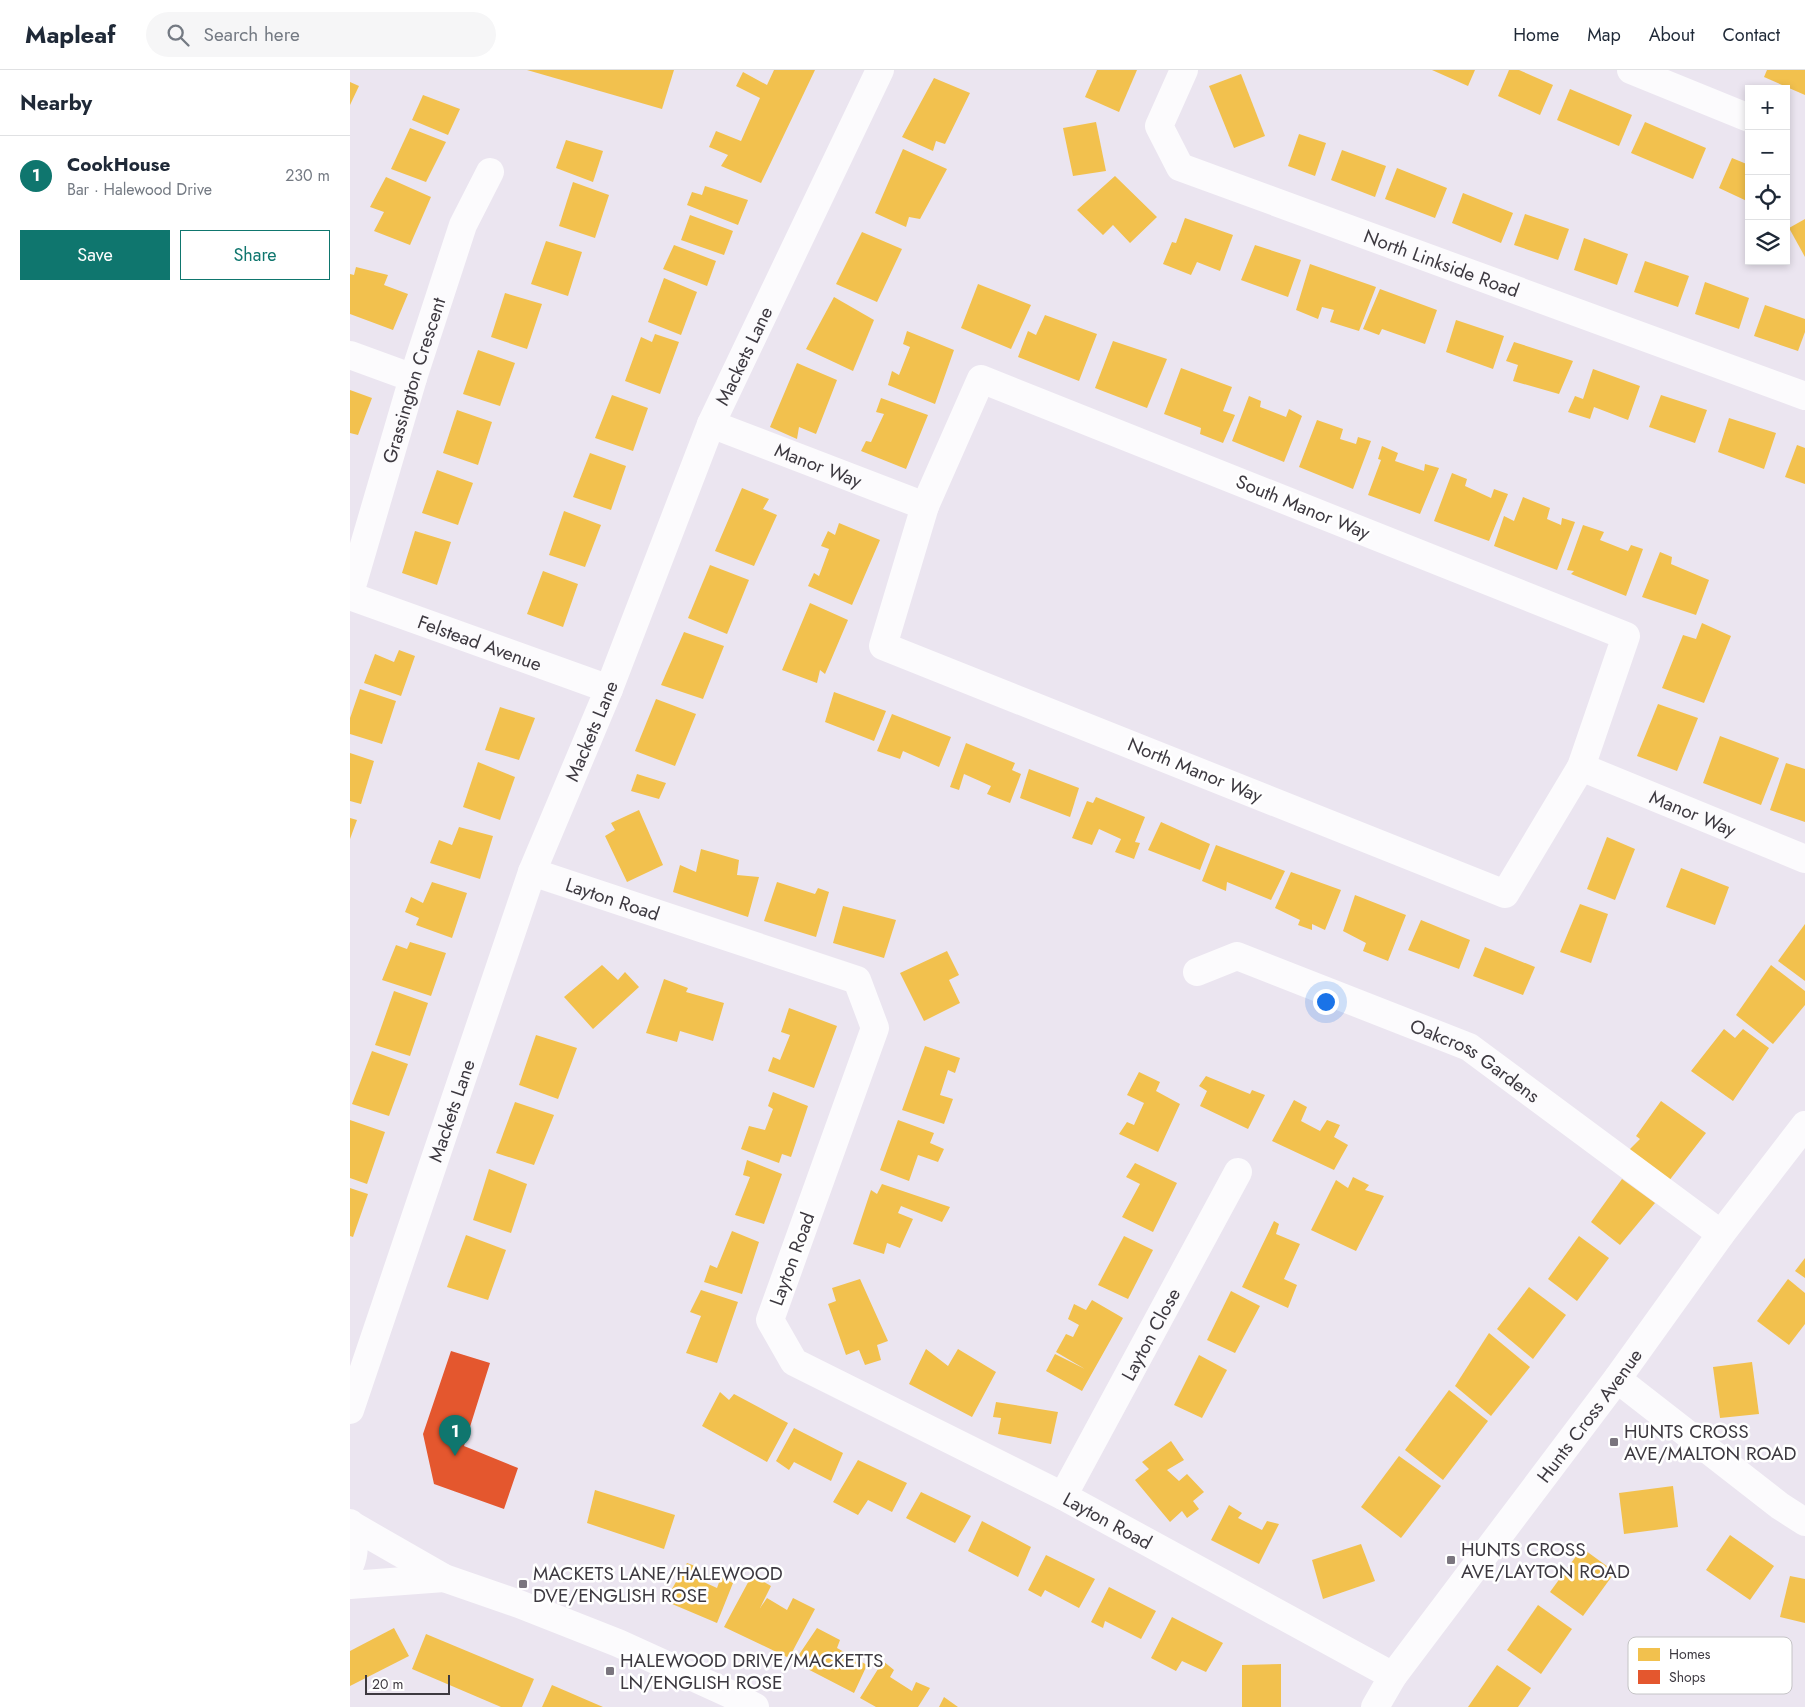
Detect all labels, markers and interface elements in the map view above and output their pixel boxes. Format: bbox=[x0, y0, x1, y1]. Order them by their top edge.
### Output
search box bbox=[146, 12, 496, 57]
text: Mapleaf bbox=[25, 17, 116, 52]
icon: search bbox=[164, 21, 192, 49]
text: Search here bbox=[204, 21, 300, 48]
text: Home bbox=[1513, 22, 1559, 48]
text: Map bbox=[1587, 22, 1621, 48]
text: About bbox=[1649, 22, 1694, 48]
text: Contact bbox=[1722, 22, 1780, 48]
map controls bbox=[1745, 85, 1790, 265]
button: + bbox=[1745, 85, 1790, 130]
text: Nearby bbox=[20, 88, 92, 118]
button: − bbox=[1745, 130, 1790, 175]
text: CookHouse bbox=[67, 151, 170, 178]
text: 1 bbox=[32, 164, 40, 187]
text: 230 m bbox=[285, 164, 330, 187]
button: locate bbox=[1745, 175, 1790, 220]
text: Bar · Halewood Drive bbox=[67, 178, 212, 201]
button: layers bbox=[1745, 220, 1790, 265]
street label: North Linkside Road bbox=[1360, 222, 1523, 304]
button: Save bbox=[20, 230, 170, 280]
button: Share bbox=[180, 230, 330, 280]
street label: Grassington Crescent bbox=[375, 293, 452, 466]
street label: Mackets Lane bbox=[708, 302, 779, 410]
street label: Manor Way bbox=[771, 436, 867, 494]
street label: South Manor Way bbox=[1232, 468, 1375, 546]
street label: Felstead Avenue bbox=[414, 608, 546, 677]
street label: Mackets Lane bbox=[558, 677, 625, 785]
street label: North Manor Way bbox=[1124, 731, 1267, 810]
street label: Manor Way bbox=[1645, 783, 1741, 843]
street label: Layton Road bbox=[562, 871, 663, 927]
your location bbox=[1313, 989, 1339, 1015]
street label: Oakcross Gardens bbox=[1406, 1012, 1546, 1109]
street label: Mackets Lane bbox=[421, 1056, 481, 1166]
street label: Layton Road bbox=[763, 1209, 821, 1309]
street label: Layton Close bbox=[1114, 1283, 1187, 1385]
street label: Hunts Cross Avenue bbox=[1530, 1343, 1648, 1488]
pin: 1 bbox=[439, 1415, 471, 1456]
place label: HUNTS CROSS AVE/MALTON ROAD bbox=[1624, 1418, 1797, 1467]
marker: HUNTS CROSS AVE/MALTON ROAD bbox=[1608, 1436, 1620, 1448]
street label: Layton Road bbox=[1059, 1485, 1157, 1556]
place label: HUNTS CROSS AVE/LAYTON ROAD bbox=[1461, 1536, 1630, 1585]
marker: HUNTS CROSS AVE/LAYTON ROAD bbox=[1445, 1554, 1457, 1566]
place label: MACKETS LANE/HALEWOOD DVE/ENGLISH ROSE bbox=[533, 1560, 783, 1609]
marker: MACKETS LANE/HALEWOOD DVE/ENGLISH ROSE bbox=[517, 1578, 529, 1590]
legend bbox=[1628, 1637, 1792, 1694]
text: Homes bbox=[1669, 1644, 1711, 1664]
place label: HALEWOOD DRIVE/MACKETTS LN/ENGLISH ROSE bbox=[620, 1647, 884, 1696]
marker: HALEWOOD DRIVE/MACKETTS LN/ENGLISH ROSE bbox=[604, 1665, 616, 1677]
text: Shops bbox=[1669, 1667, 1706, 1687]
scale bar bbox=[365, 1672, 450, 1695]
text: 20 m bbox=[372, 1674, 404, 1694]

